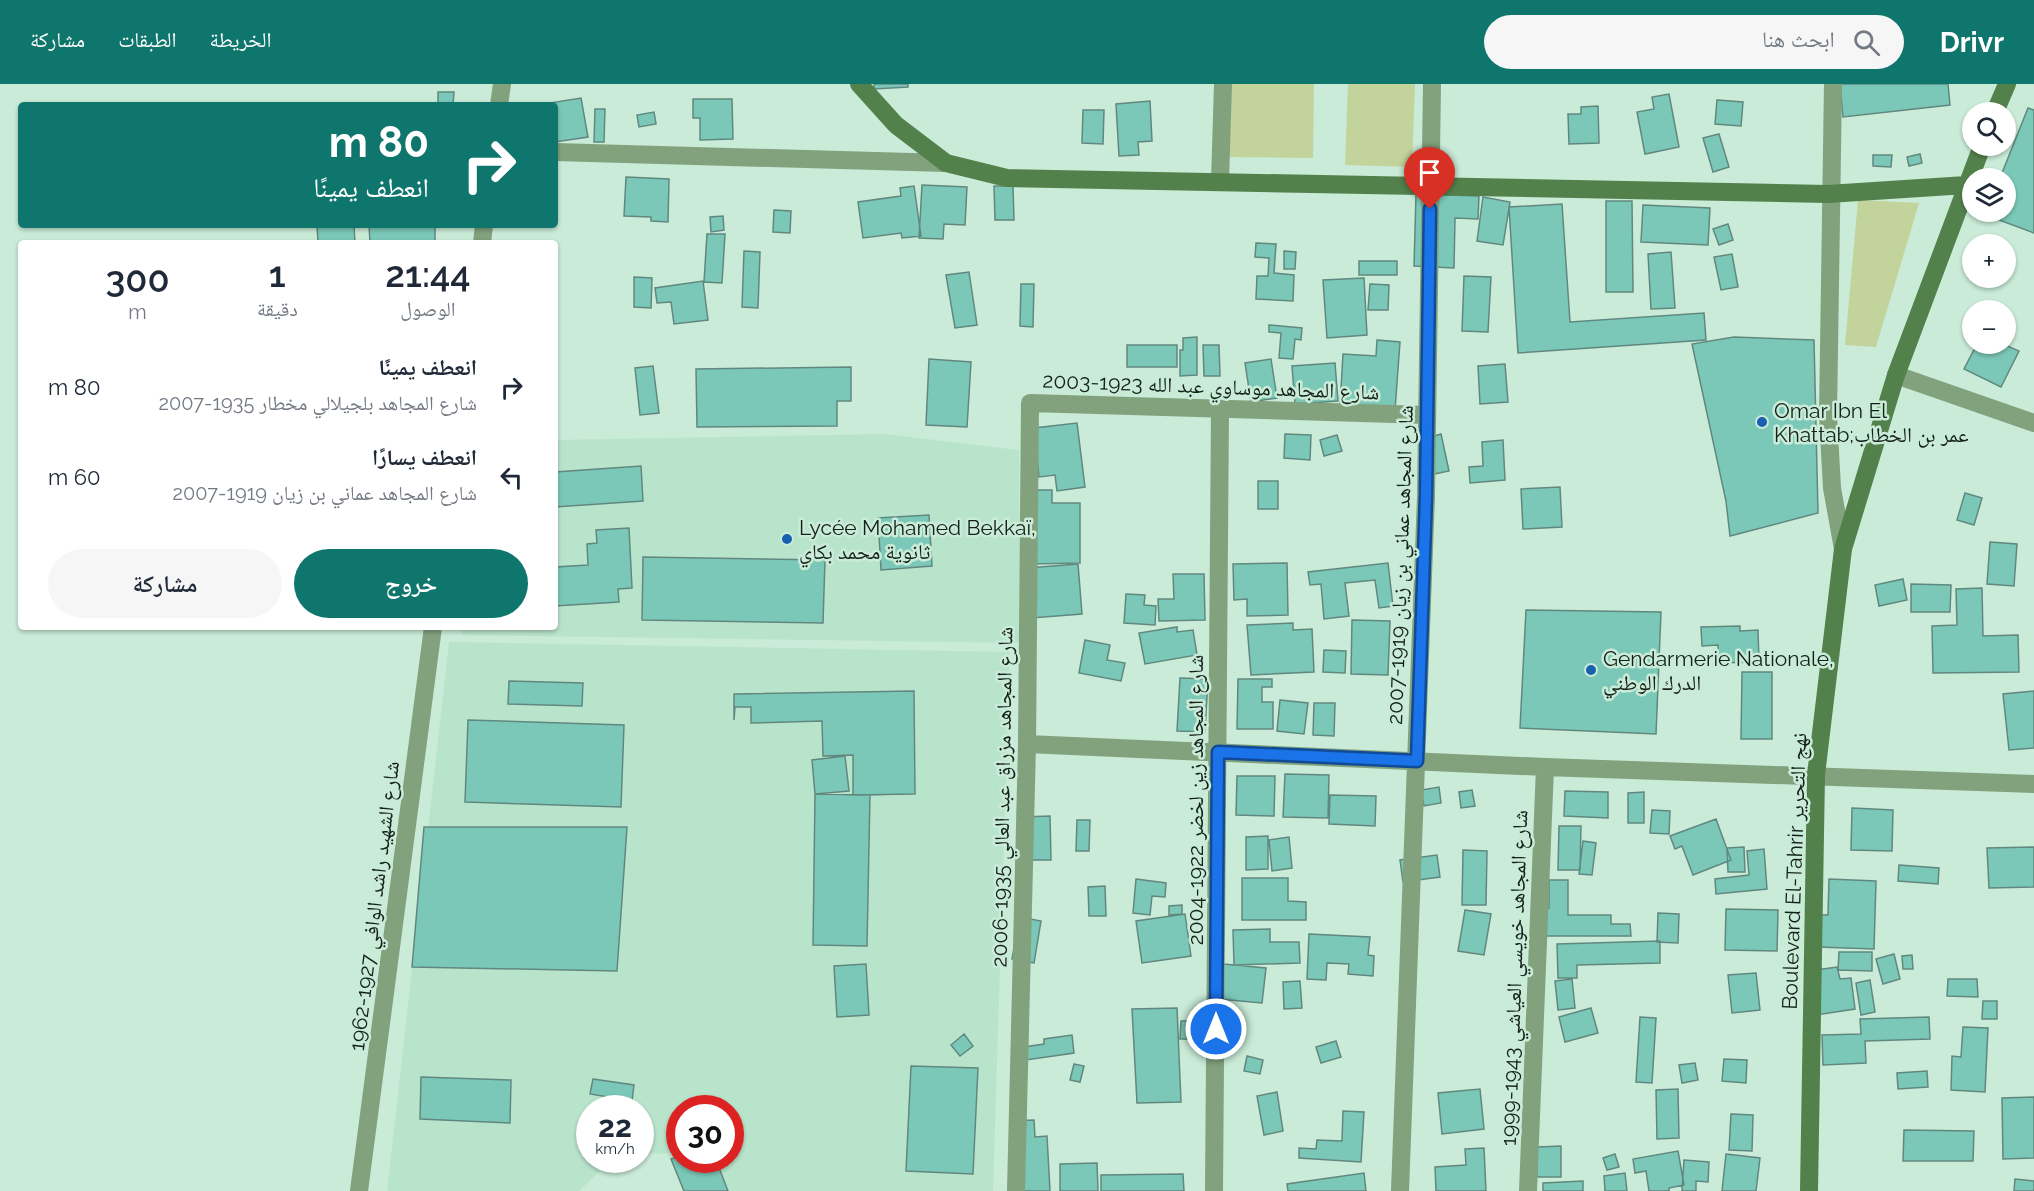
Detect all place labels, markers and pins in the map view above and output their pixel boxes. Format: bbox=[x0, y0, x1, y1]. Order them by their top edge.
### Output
pin bbox=[1404, 147, 1455, 209]
place label: Omar Ibn El Khattab;عمر بن الخطاب bbox=[1774, 398, 1969, 448]
marker: Omar Ibn El Khattab;عمر بن الخطاب bbox=[1755, 415, 1769, 429]
place label: Lycée Mohamed Bekkaï, ثانوية محمد بكاي bbox=[799, 515, 1036, 568]
marker: Lycée Mohamed Bekkaï, ثانوية محمد بكاي bbox=[780, 532, 794, 546]
place label: Gendarmerie Nationale, الدرك الوطني bbox=[1603, 646, 1834, 699]
marker: Gendarmerie Nationale, الدرك الوطني bbox=[1584, 663, 1598, 677]

